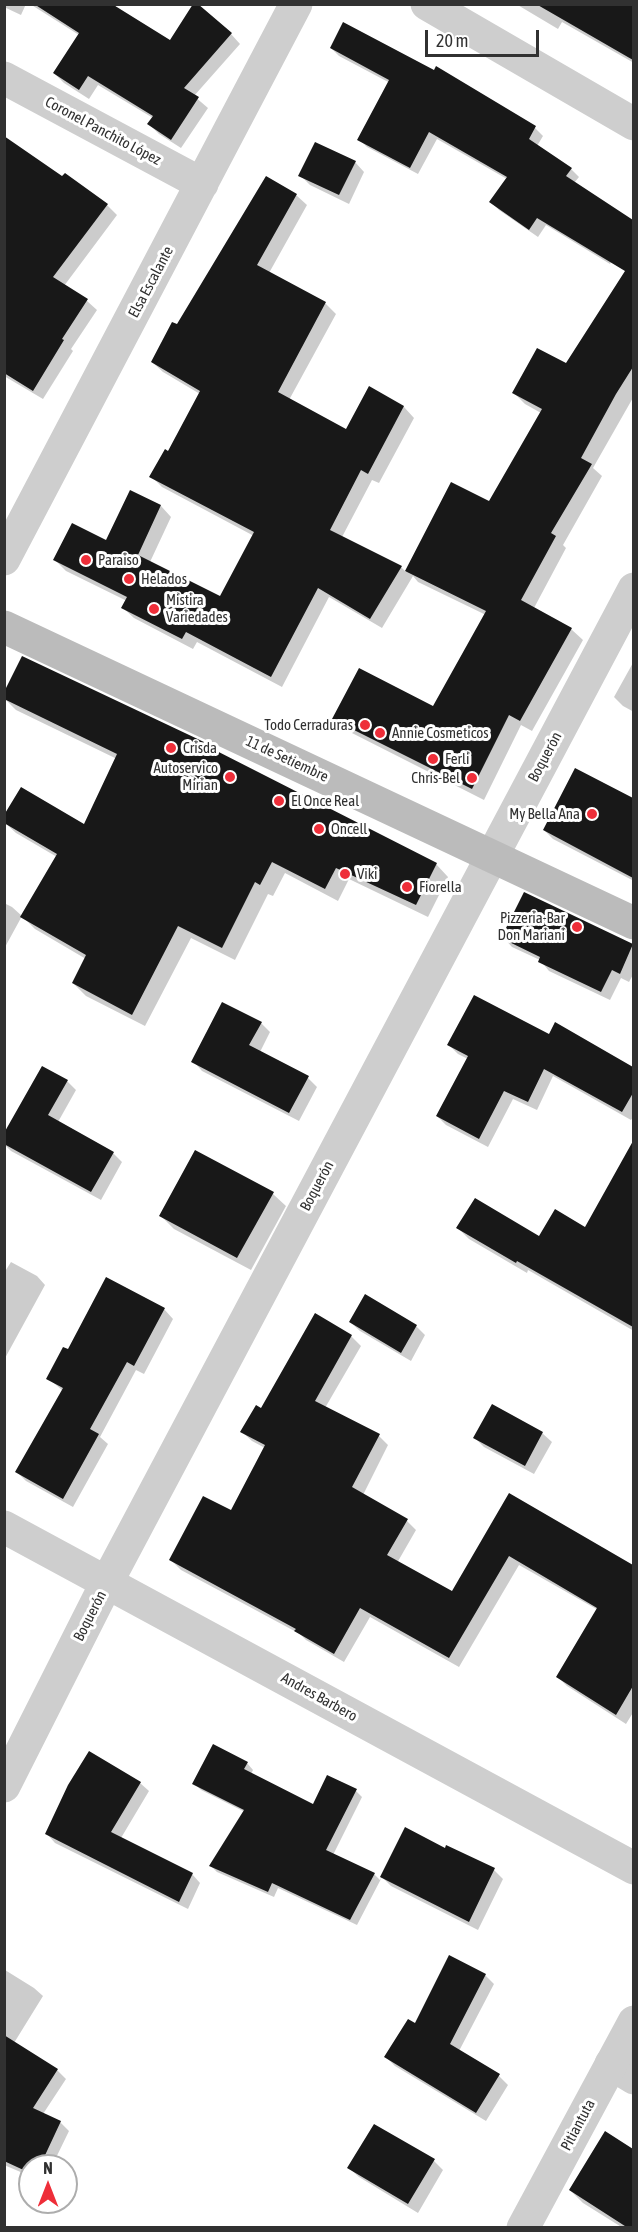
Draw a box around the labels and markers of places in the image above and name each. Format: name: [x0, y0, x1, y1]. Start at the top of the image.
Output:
place label: Paraiso: [98, 551, 139, 569]
marker: Paraiso: [79, 553, 93, 567]
place label: Helados: [141, 570, 187, 588]
marker: Helados: [122, 572, 136, 586]
place label: Mistira Variedades: [166, 591, 228, 626]
marker: Mistira Variedades: [147, 602, 161, 616]
place label: Todo Cerraduras: [264, 716, 353, 734]
marker: Todo Cerraduras: [358, 718, 372, 732]
place label: Annie Cosmeticos: [392, 724, 489, 742]
marker: Annie Cosmeticos: [373, 726, 387, 740]
place label: Crisda: [183, 739, 217, 757]
marker: Crisda: [164, 741, 178, 755]
place label: Ferli: [445, 750, 469, 768]
marker: Ferli: [426, 752, 440, 766]
place label: Autoservico Mirian: [153, 759, 218, 794]
place label: Chris-Bel: [411, 769, 460, 787]
marker: Autoservico Mirian: [223, 770, 237, 784]
marker: Chris-Bel: [465, 771, 479, 785]
place label: El Once Real: [291, 792, 359, 810]
marker: El Once Real: [272, 794, 286, 808]
place label: My Bella Ana: [509, 805, 580, 823]
marker: My Bella Ana: [585, 807, 599, 821]
place label: Oncell: [331, 820, 367, 838]
marker: Oncell: [312, 822, 326, 836]
place label: Viki: [357, 865, 377, 883]
marker: Viki: [338, 867, 352, 881]
place label: Fiorella: [419, 878, 462, 896]
marker: Fiorella: [400, 880, 414, 894]
place label: Pizzeria-Bar Don Mariani: [498, 909, 565, 944]
marker: Pizzeria-Bar Don Mariani: [570, 920, 584, 934]

